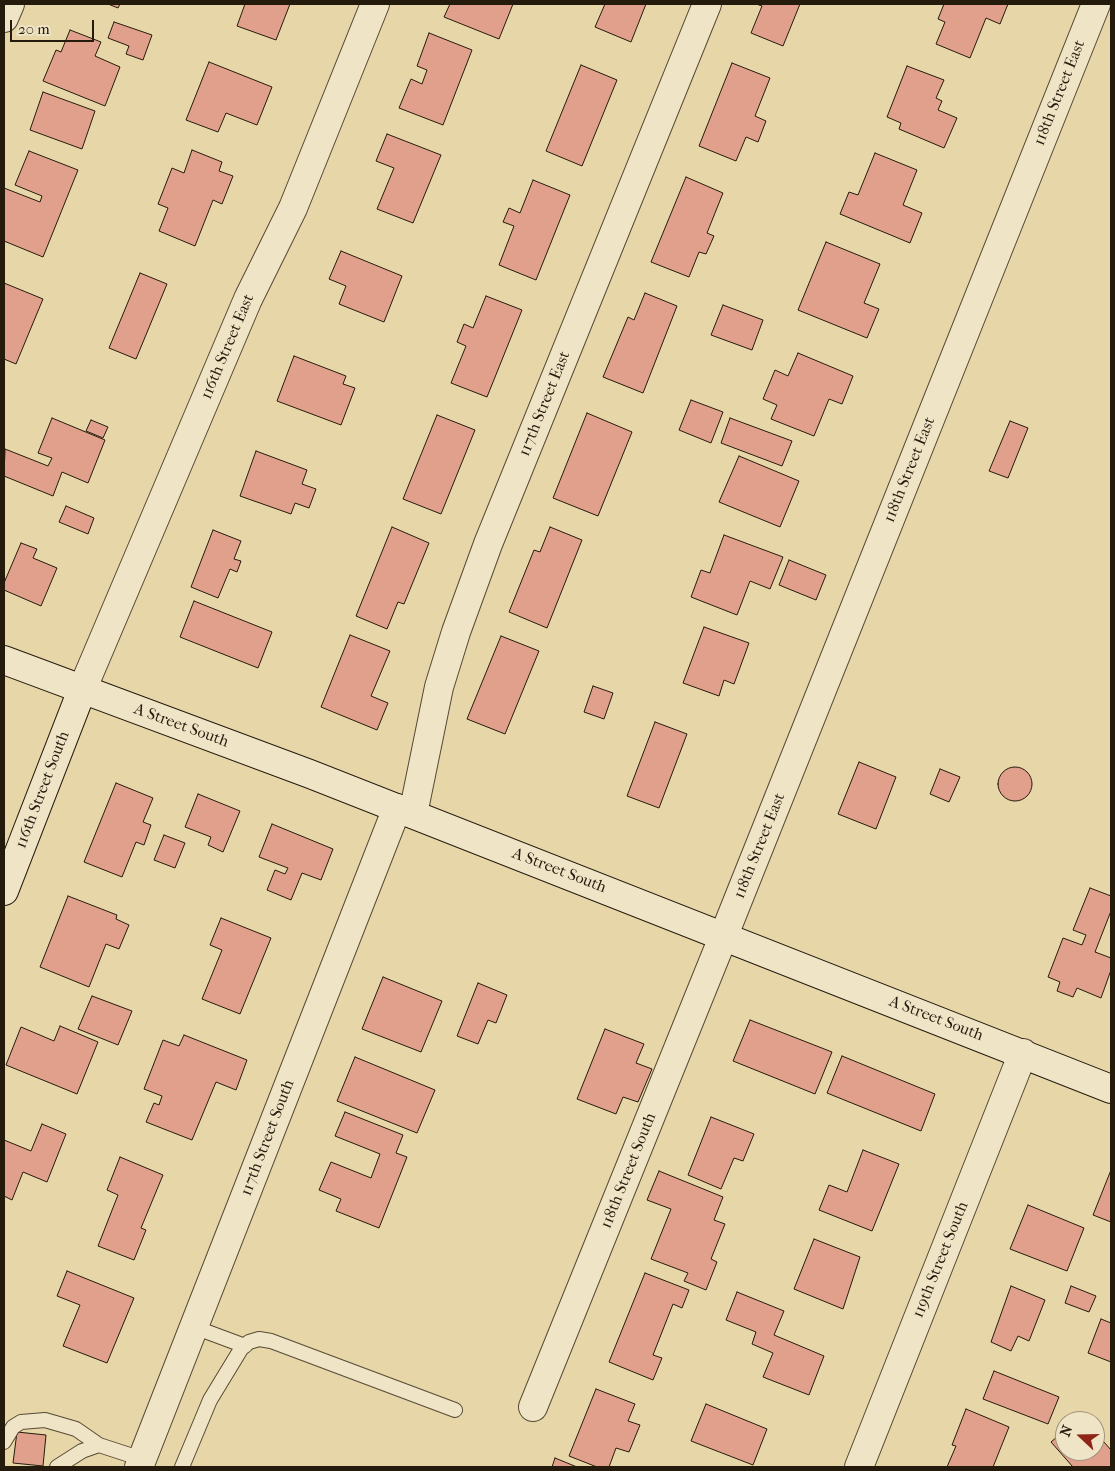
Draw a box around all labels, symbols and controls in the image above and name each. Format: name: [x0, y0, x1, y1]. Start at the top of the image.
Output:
scale bar: [12, 10, 96, 42]
text: 20 m: [18, 20, 50, 38]
street label: 118th Street East: [1030, 37, 1090, 149]
street label: 116th Street East: [197, 291, 259, 403]
street label: 117th Street East: [515, 349, 575, 459]
street label: 118th Street East: [880, 414, 940, 526]
street label: A Street South: [131, 700, 231, 752]
street label: 116th Street South: [12, 729, 74, 851]
street label: 118th Street East: [730, 790, 790, 902]
street label: A Street South: [509, 844, 609, 898]
street label: A Street South: [886, 992, 986, 1046]
street label: 117th Street South: [237, 1077, 299, 1199]
street label: 118th Street South: [597, 1110, 661, 1232]
street label: 119th Street South: [909, 1199, 973, 1321]
north arrow: [1055, 1411, 1105, 1461]
text: N: [1057, 1423, 1076, 1439]

